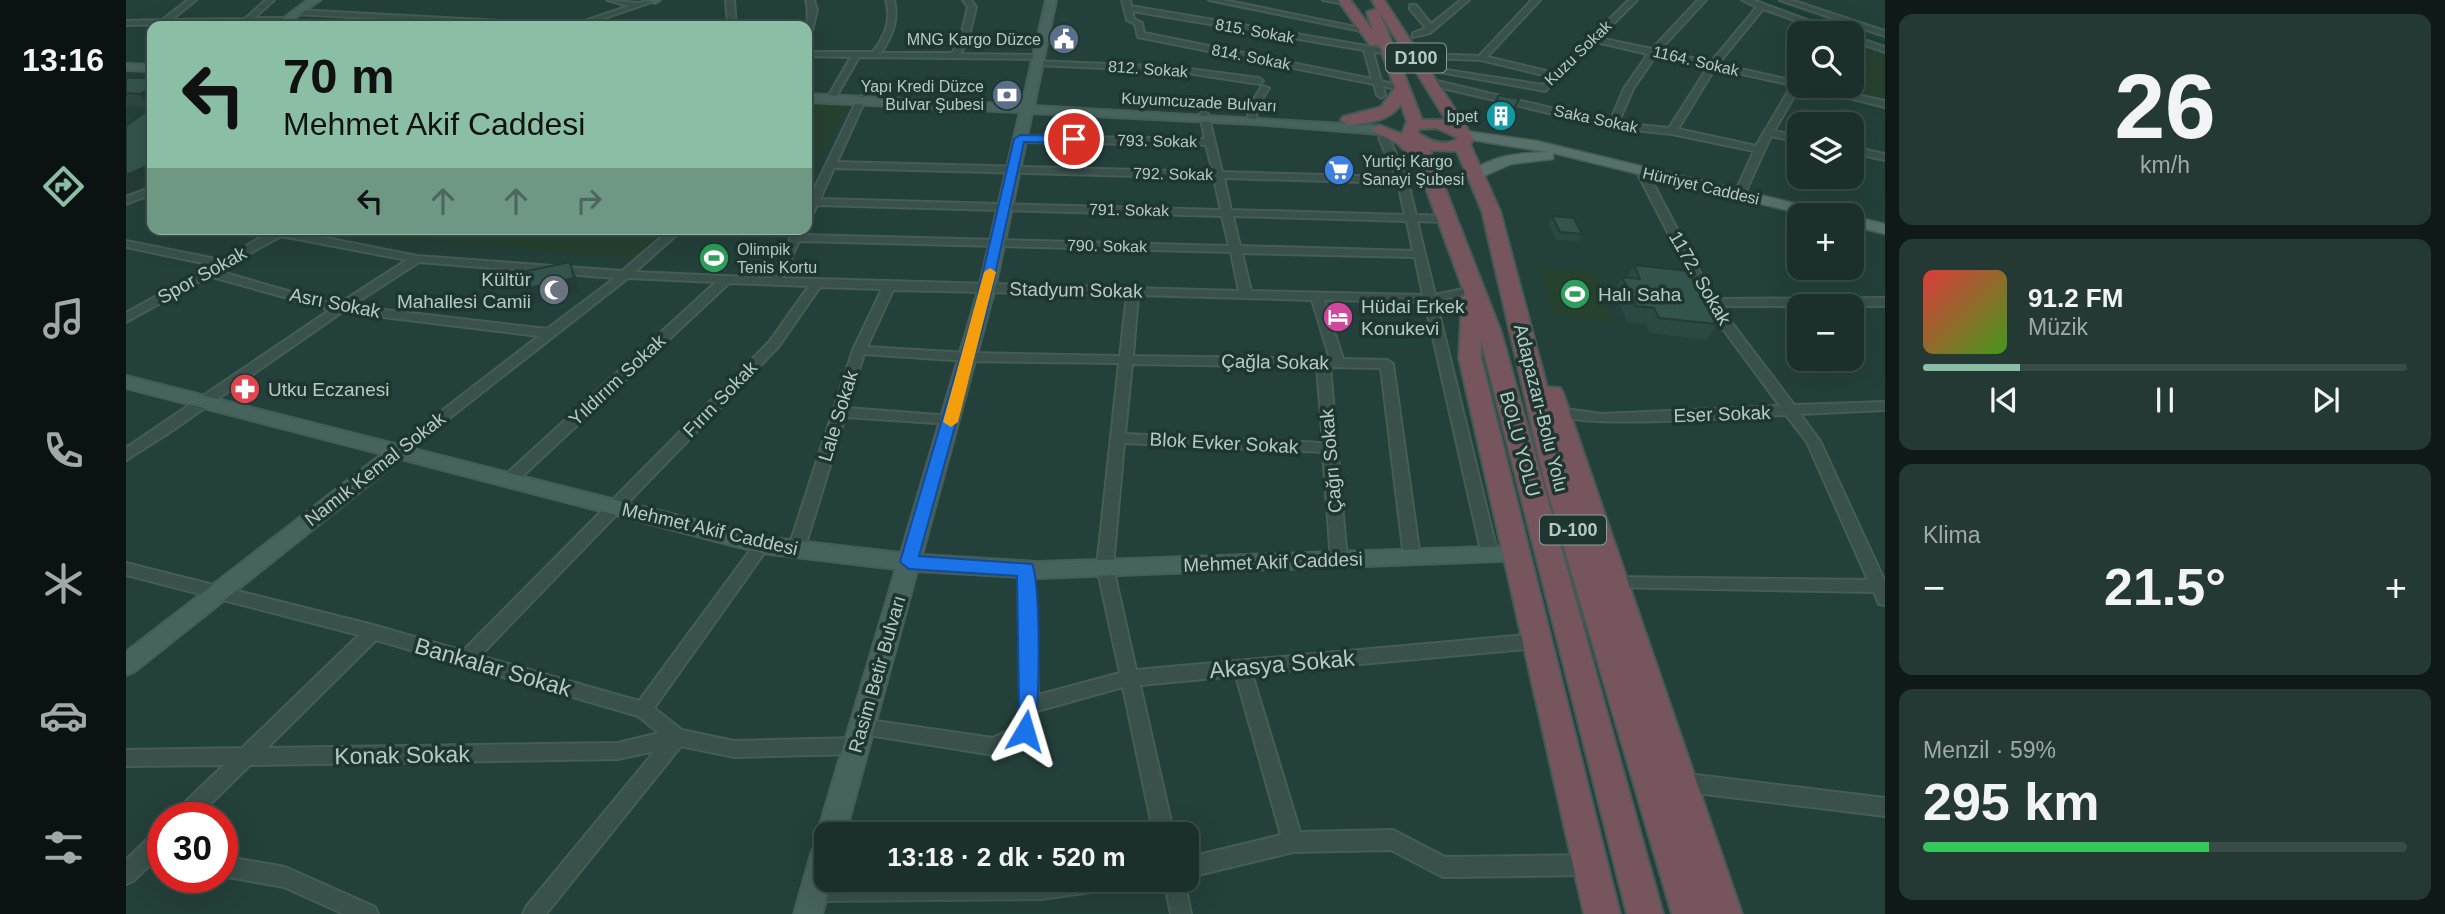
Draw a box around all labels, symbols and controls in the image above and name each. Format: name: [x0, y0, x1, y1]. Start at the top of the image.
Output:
street label: 815. Sokak: [1214, 16, 1297, 46]
street label: Kuzu Sokak: [1541, 17, 1615, 89]
map controls: [1787, 21, 1864, 371]
button: search: [1787, 21, 1864, 98]
public building icon: MNG Kargo Düzce: [1047, 22, 1081, 56]
place label: MNG Kargo Düzce: [907, 31, 1041, 48]
street label: 814. Sokak: [1210, 41, 1293, 73]
text: 13:16: [22, 42, 104, 78]
street label: 1164. Sokak: [1651, 43, 1742, 79]
road number: D100: [1386, 44, 1446, 72]
icon: left: [168, 49, 259, 140]
text: 70 m: [283, 49, 395, 103]
text: 26: [2114, 56, 2216, 157]
street label: 812. Sokak: [1107, 58, 1190, 80]
place label: Yapı Kredi Düzce Bulvar Şubesi: [861, 78, 984, 113]
bank icon: Yapı Kredi Düzce Bulvar Şubesi: [990, 78, 1024, 112]
street label: Kuyumcuzade Bulvarı: [1121, 89, 1277, 115]
building icon: bpet: [1484, 99, 1518, 133]
street label: Saka Sokak: [1552, 102, 1641, 136]
text: Mehmet Akif Caddesi: [283, 106, 585, 142]
place label: bpet: [1447, 108, 1479, 125]
pin: [1044, 109, 1104, 169]
button: layers: [1787, 112, 1864, 189]
icon: arrive: [1055, 120, 1093, 158]
street label: 793. Sokak: [1117, 132, 1198, 150]
text: km/h: [2140, 152, 2190, 178]
supermarket icon: Yurtiçi Kargo Sanayi Şubesi: [1322, 153, 1356, 187]
place label: Yurtiçi Kargo Sanayi Şubesi: [1362, 153, 1464, 188]
icon: directions: [39, 162, 88, 211]
street label: Hürriyet Caddesi: [1641, 164, 1761, 208]
street label: 792. Sokak: [1133, 165, 1214, 183]
icon: left: [351, 182, 389, 220]
icon: ahead: [424, 182, 462, 220]
icon: ahead: [497, 182, 535, 220]
icon: right: [570, 182, 608, 220]
street label: 791. Sokak: [1089, 201, 1170, 219]
button: +: [1787, 203, 1864, 280]
street label: 1172. Sokak: [1665, 228, 1735, 329]
street label: 790. Sokak: [1067, 237, 1148, 255]
sports icon: Olimpik Tenis Kortu: [697, 241, 731, 275]
place label: Olimpik Tenis Kortu: [737, 241, 817, 276]
street label: Spor Sokak: [154, 242, 250, 308]
place label: Kültür Mahallesi Camii: [397, 269, 532, 312]
mosque icon: Kültür Mahallesi Camii: [537, 273, 571, 307]
sports icon: Halı Saha: [1558, 277, 1592, 311]
street label: Stadyum Sokak: [1009, 278, 1143, 302]
text: 91.2 FM: [2028, 283, 2123, 313]
street label: Asrı Sokak: [288, 284, 383, 322]
place label: Halı Saha: [1598, 284, 1682, 305]
icon: music: [39, 294, 88, 343]
button: −: [1787, 294, 1864, 371]
place label: Hüdai Erkek Konukevi: [1361, 296, 1465, 339]
hotel icon: Hüdai Erkek Konukevi: [1321, 300, 1355, 334]
text: Müzik: [2028, 314, 2088, 340]
street label: Adapazarı-Bolu Yolu: [1510, 322, 1572, 494]
street label: Yıldırım Sokak: [565, 330, 670, 430]
street label: Çağla Sokak: [1221, 351, 1330, 373]
street label: Fırın Sokak: [679, 356, 762, 441]
street label: Lale Sokak: [814, 368, 862, 464]
pharmacy icon: Utku Eczanesi: [228, 372, 262, 406]
place label: Utku Eczanesi: [268, 379, 389, 400]
icon: previous: [1985, 381, 2023, 419]
icon: pause: [2146, 381, 2184, 419]
icon: next: [2307, 381, 2345, 419]
street label: BOLU YOLU: [1496, 389, 1544, 499]
street label: Eser Sokak: [1673, 402, 1771, 426]
street label: Namık Kemal Sokak: [301, 407, 450, 530]
street label: Çağrı Sokak: [1316, 408, 1346, 514]
icon: phone: [39, 426, 88, 475]
street label: Blok Evker Sokak: [1149, 429, 1299, 457]
street label: Mehmet Akif Caddesi: [620, 499, 800, 559]
road number: D-100: [1540, 516, 1606, 544]
text: Klima: [1923, 522, 1981, 548]
street label: Mehmet Akif Caddesi: [1183, 548, 1363, 576]
text: 21.5°: [2104, 558, 2226, 616]
icon: climate: [39, 559, 88, 608]
text: −: [1923, 567, 1945, 609]
text: +: [2385, 567, 2407, 609]
street label: Rasim Betir Bulvarı: [844, 593, 910, 755]
street label: Bankalar Sokak: [412, 632, 574, 702]
street label: Akasya Sokak: [1208, 645, 1356, 683]
icon: car: [39, 691, 88, 740]
position arrow: [988, 694, 1062, 768]
text: Menzil · 59%: [1923, 737, 2056, 763]
street label: Konak Sokak: [334, 741, 470, 769]
text: 295 km: [1923, 773, 2099, 831]
speed limit sign: 30: [147, 802, 238, 893]
icon: filters: [39, 823, 88, 872]
text: 13:18 · 2 dk · 520 m: [887, 842, 1126, 872]

